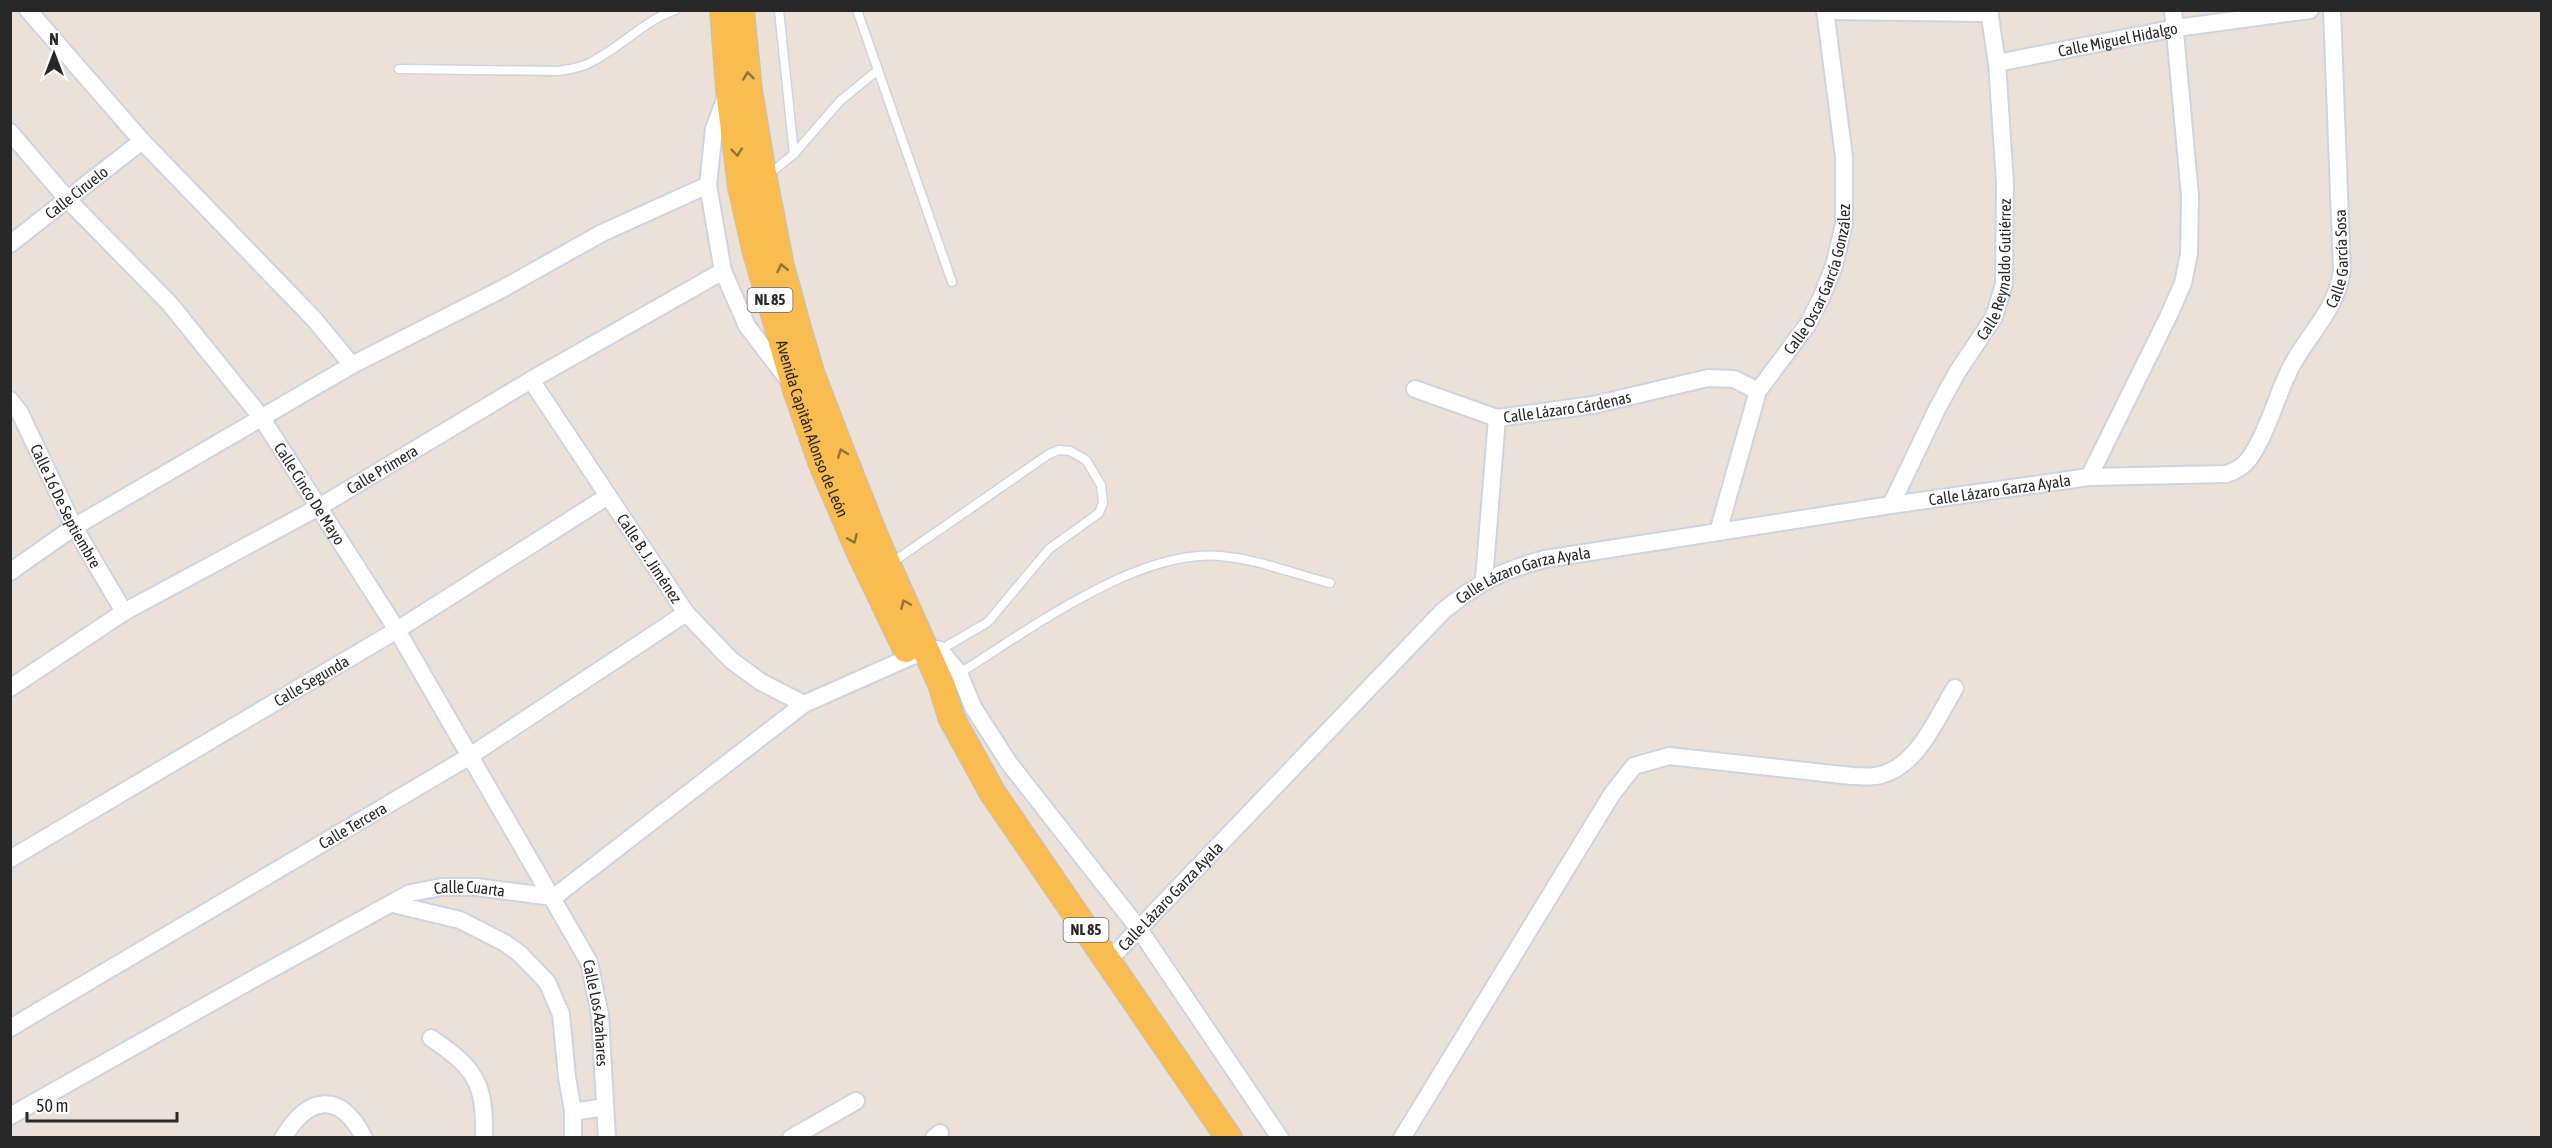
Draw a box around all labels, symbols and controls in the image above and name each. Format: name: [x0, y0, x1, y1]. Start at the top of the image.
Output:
street label: Calle Miguel Hidalgo: [2056, 19, 2179, 60]
north arrow: [24, 24, 84, 84]
text: N: [49, 30, 59, 48]
one-way arrow: [742, 71, 755, 80]
one-way arrow: [730, 148, 743, 157]
street label: Calle Ciruelo: [41, 162, 111, 222]
street label: Calle Reynaldo Gutiérrez: [1972, 198, 2014, 343]
street label: Calle Oscar García González: [1780, 204, 1853, 358]
street label: Calle García Sosa: [2322, 209, 2351, 311]
one-way arrow: [776, 263, 789, 273]
road number: NL 85: [748, 288, 792, 312]
street label: Avenida Capitán Alonso de León: [773, 338, 852, 520]
street label: Calle Lázaro Cárdenas: [1502, 387, 1633, 426]
street label: Calle Cinco De Mayo: [271, 439, 349, 548]
street label: Calle 16 De Septiembre: [27, 441, 105, 571]
street label: Calle Primera: [343, 441, 421, 497]
one-way arrow: [837, 448, 849, 459]
street label: Calle Lázaro Garza Ayala: [1927, 471, 2072, 509]
street label: Calle B. J. Jiménez: [613, 510, 686, 606]
one-way arrow: [846, 532, 858, 543]
street label: Calle Lázaro Garza Ayala: [1452, 543, 1591, 607]
one-way arrow: [900, 600, 912, 611]
street label: Calle Segunda: [271, 652, 352, 710]
street label: Calle Tercera: [315, 798, 390, 852]
street label: Calle Lázaro Garza Ayala: [1114, 838, 1226, 954]
street label: Calle Cuarta: [432, 878, 506, 900]
road number: NL 85: [1064, 918, 1108, 942]
street label: Calle Los Azahares: [580, 958, 612, 1067]
scale bar: [27, 1085, 177, 1123]
text: 50 m: [36, 1095, 68, 1116]

